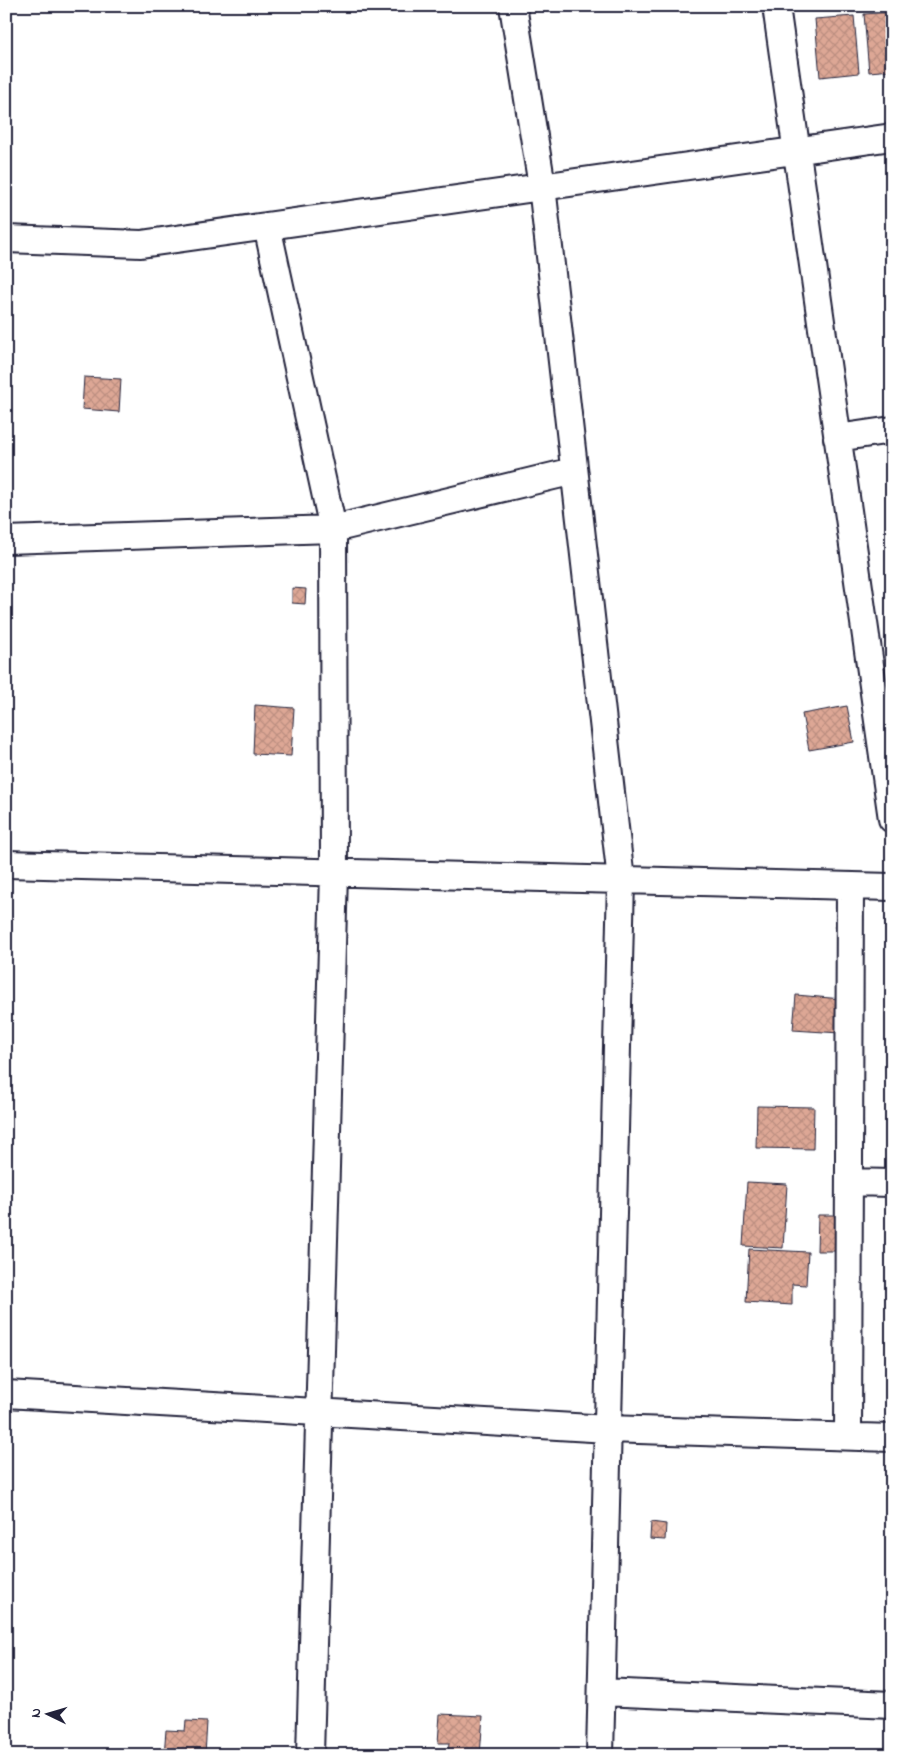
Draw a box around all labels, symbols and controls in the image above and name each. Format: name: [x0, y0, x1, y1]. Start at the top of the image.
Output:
north arrow: [22, 1688, 72, 1738]
text: N: [26, 1707, 47, 1719]

